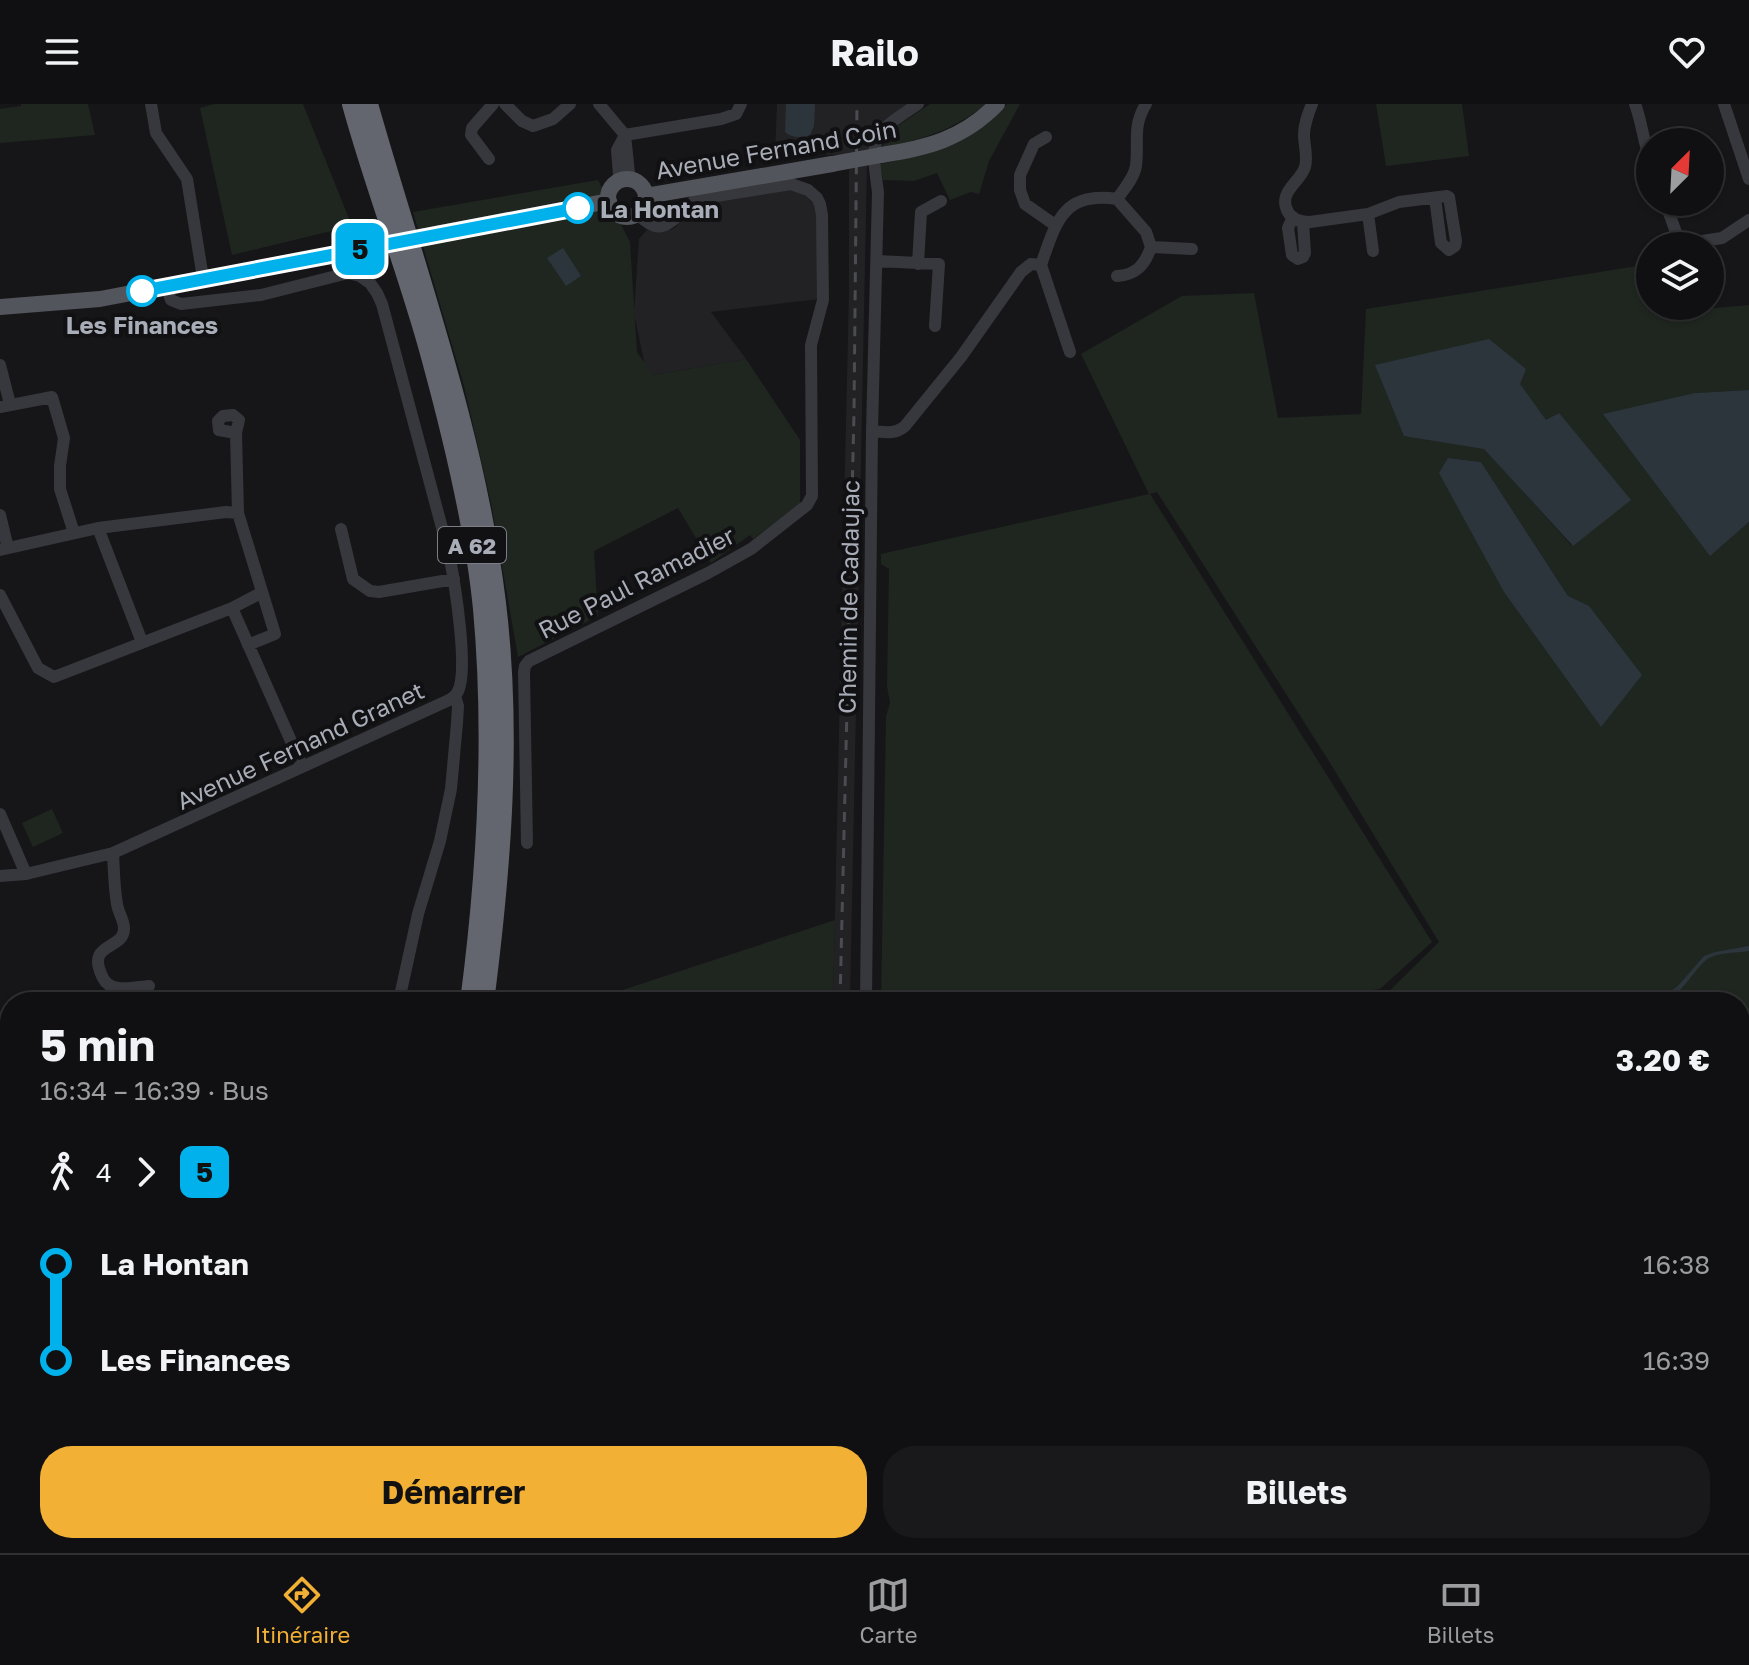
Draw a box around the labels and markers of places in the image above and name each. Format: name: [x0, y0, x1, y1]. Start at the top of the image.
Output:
marker: La Hontan: [563, 193, 593, 223]
place label: La Hontan: [600, 194, 719, 223]
marker: Les Finances: [127, 276, 157, 306]
place label: Les Finances: [66, 310, 218, 339]

